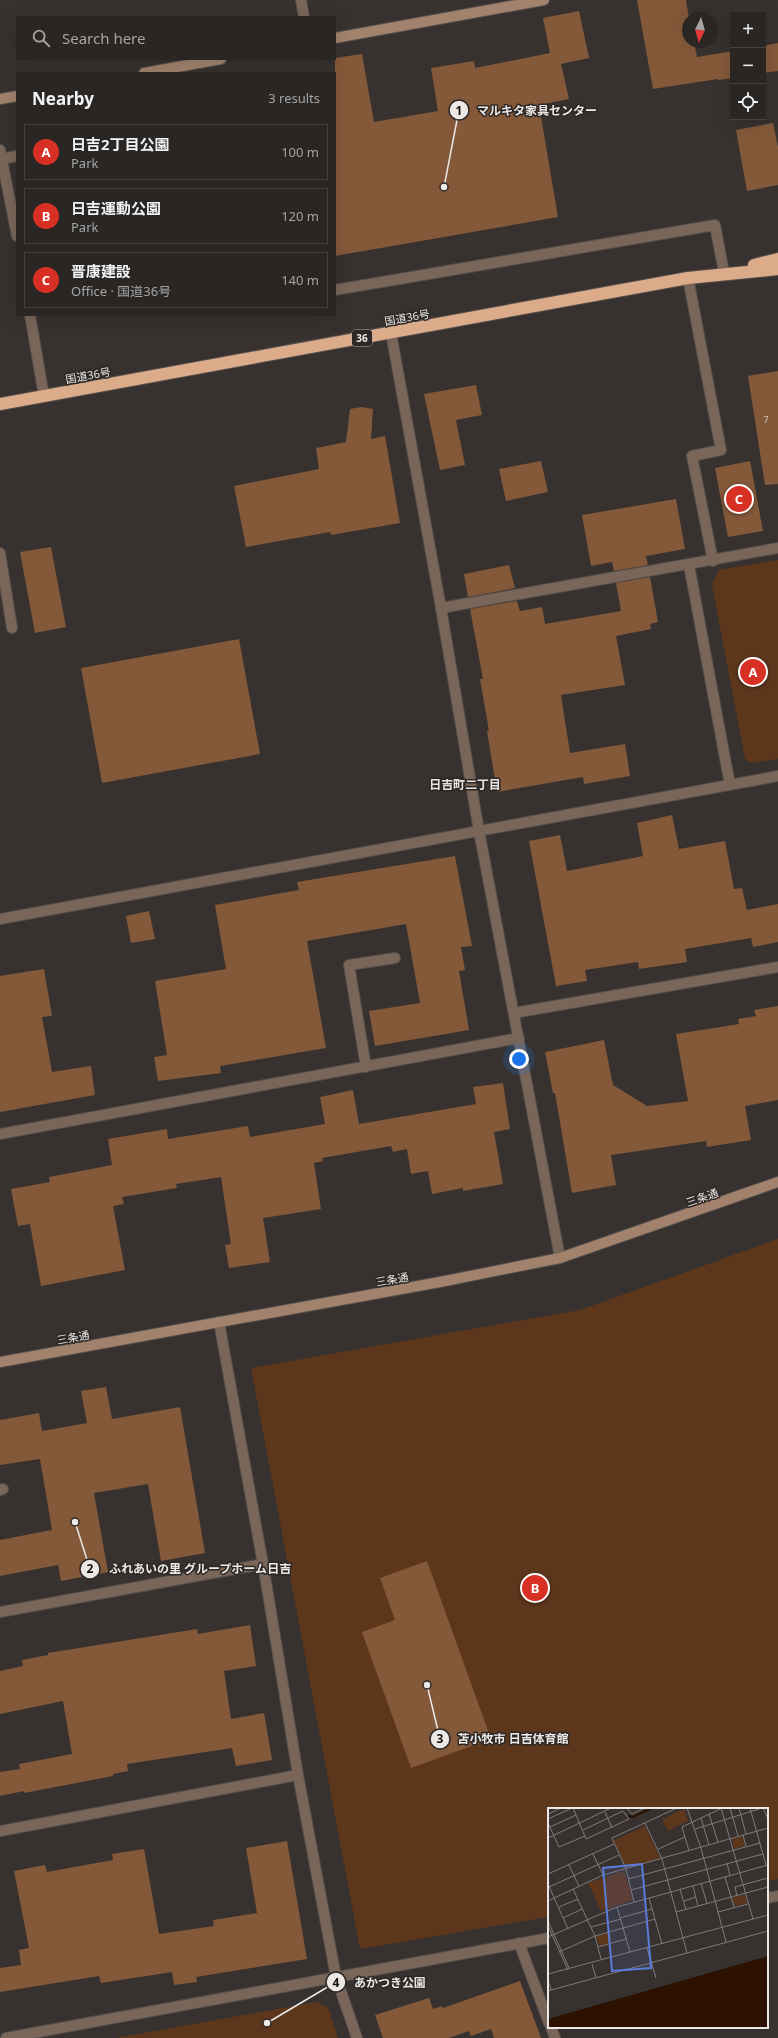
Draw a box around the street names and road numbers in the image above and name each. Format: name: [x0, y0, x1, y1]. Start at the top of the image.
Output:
street label: 国道36号: [383, 306, 431, 328]
road number: 36: [352, 330, 372, 346]
street label: 国道36号: [64, 364, 112, 386]
street label: 三条通: [684, 1185, 720, 1209]
street label: 三条通: [374, 1269, 410, 1289]
street label: 三条通: [55, 1327, 91, 1347]

